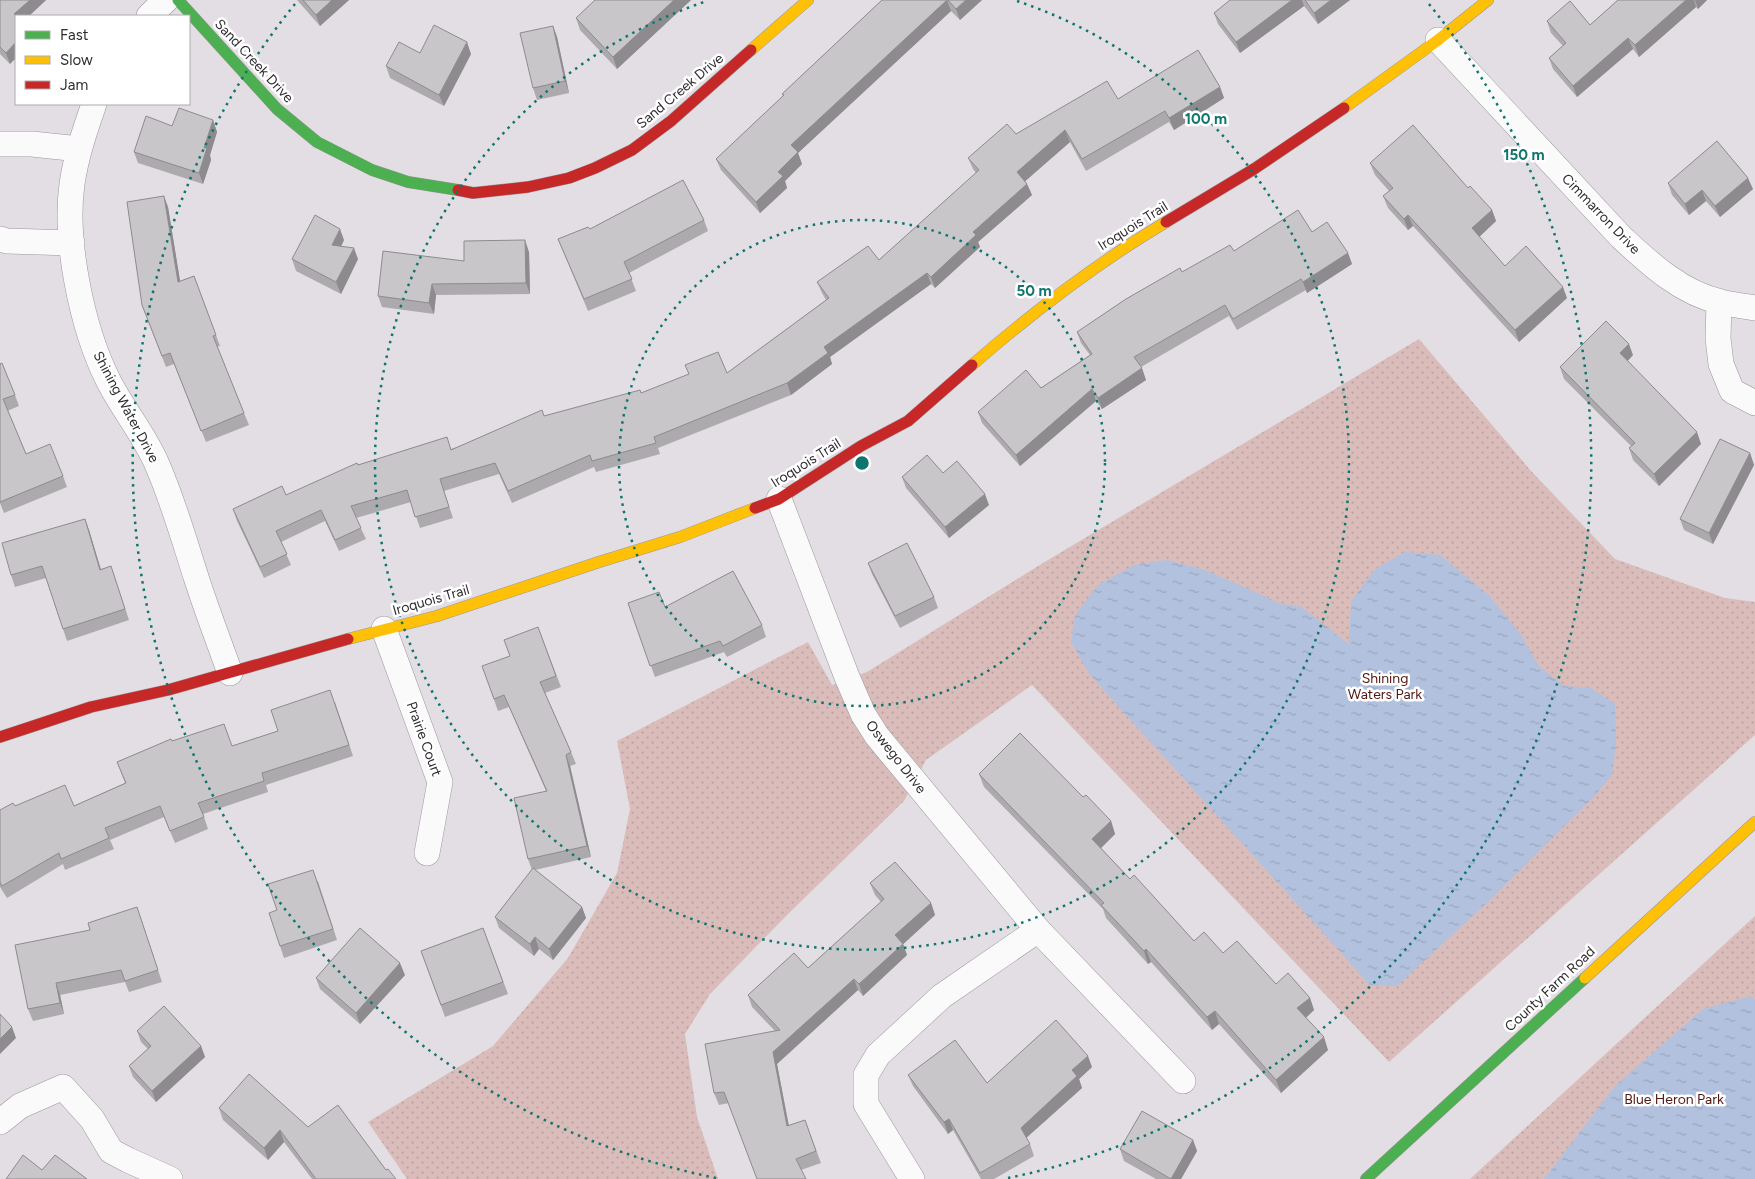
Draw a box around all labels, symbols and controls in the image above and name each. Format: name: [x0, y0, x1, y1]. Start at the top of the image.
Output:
legend: [15, 15, 190, 105]
street label: Sand Creek Drive: [211, 16, 297, 107]
text: Fast: [60, 26, 89, 44]
street label: Sand Creek Drive: [633, 50, 727, 132]
text: Slow: [60, 51, 93, 69]
text: Jam: [60, 76, 88, 94]
text: 100 m: [1185, 110, 1227, 128]
text: 150 m: [1503, 146, 1545, 164]
street label: Cimmarron Drive: [1558, 170, 1644, 258]
street label: Iroquois Trail: [1095, 198, 1171, 254]
text: 50 m: [1016, 282, 1052, 300]
street label: Shining Water Drive: [89, 348, 163, 466]
street label: Iroquois Trail: [768, 435, 844, 491]
centre of rings: [853, 454, 871, 472]
street label: Iroquois Trail: [391, 581, 471, 619]
park label: Shining Waters Park: [1348, 670, 1422, 703]
street label: Prairie Court: [403, 699, 445, 779]
street label: Oswego Drive: [862, 717, 930, 797]
street label: County Farm Road: [1501, 943, 1599, 1035]
park label: Blue Heron Park: [1624, 1091, 1724, 1108]

